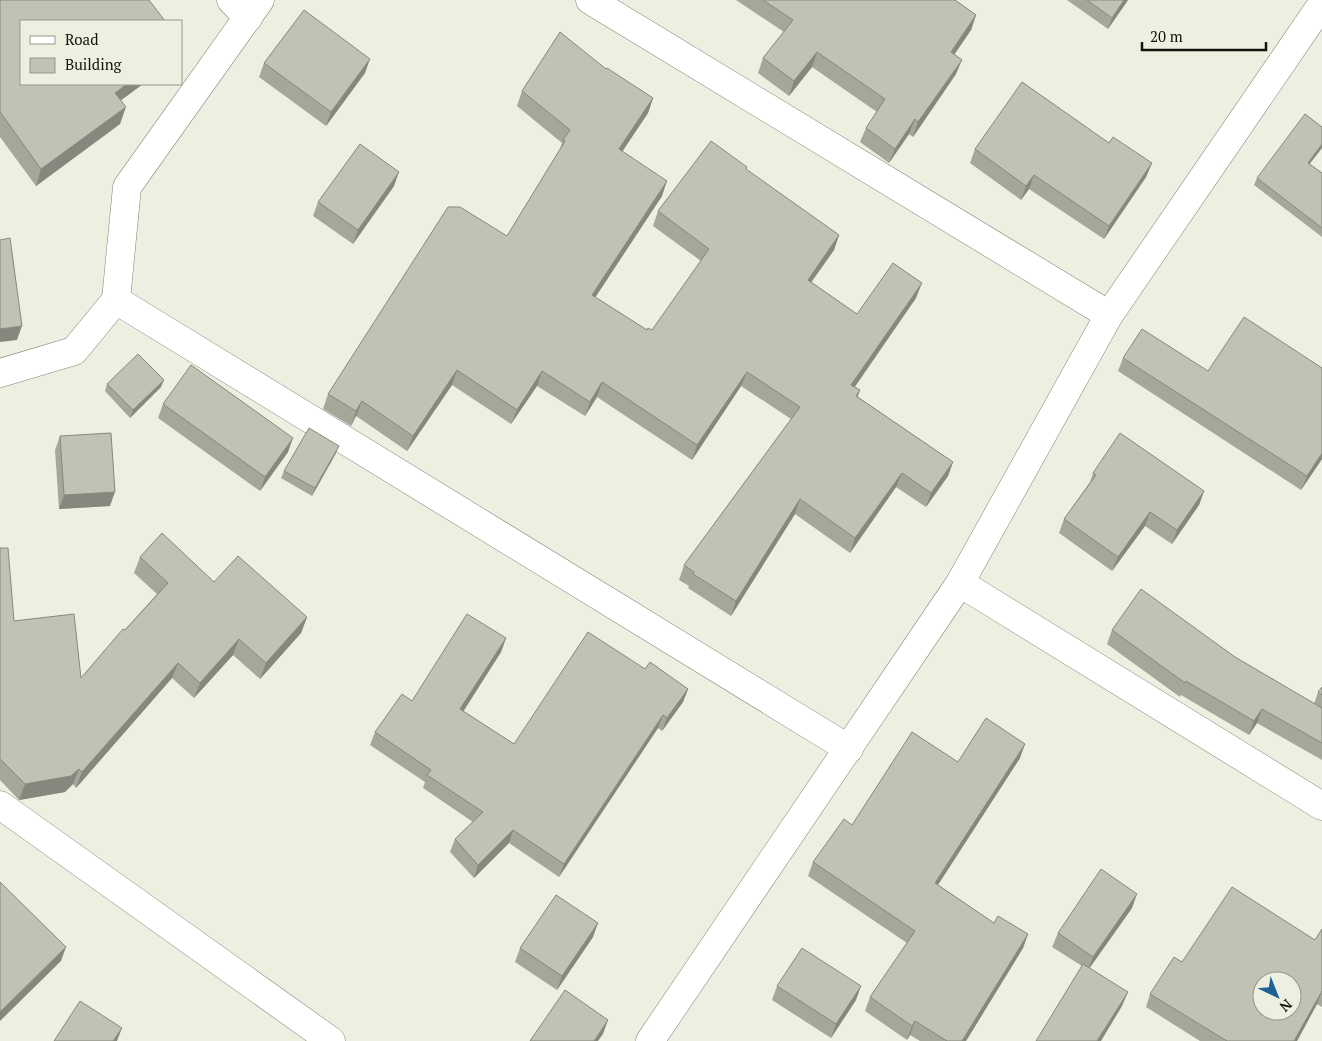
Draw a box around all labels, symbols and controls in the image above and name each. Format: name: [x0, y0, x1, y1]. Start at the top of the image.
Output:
legend: [20, 20, 182, 85]
scale bar: [1142, 20, 1266, 52]
text: 20 m: [1150, 26, 1183, 46]
text: Road: [65, 29, 98, 49]
text: Building: [65, 54, 123, 74]
north arrow: [1252, 971, 1302, 1021]
text: N: [1276, 995, 1297, 1017]

